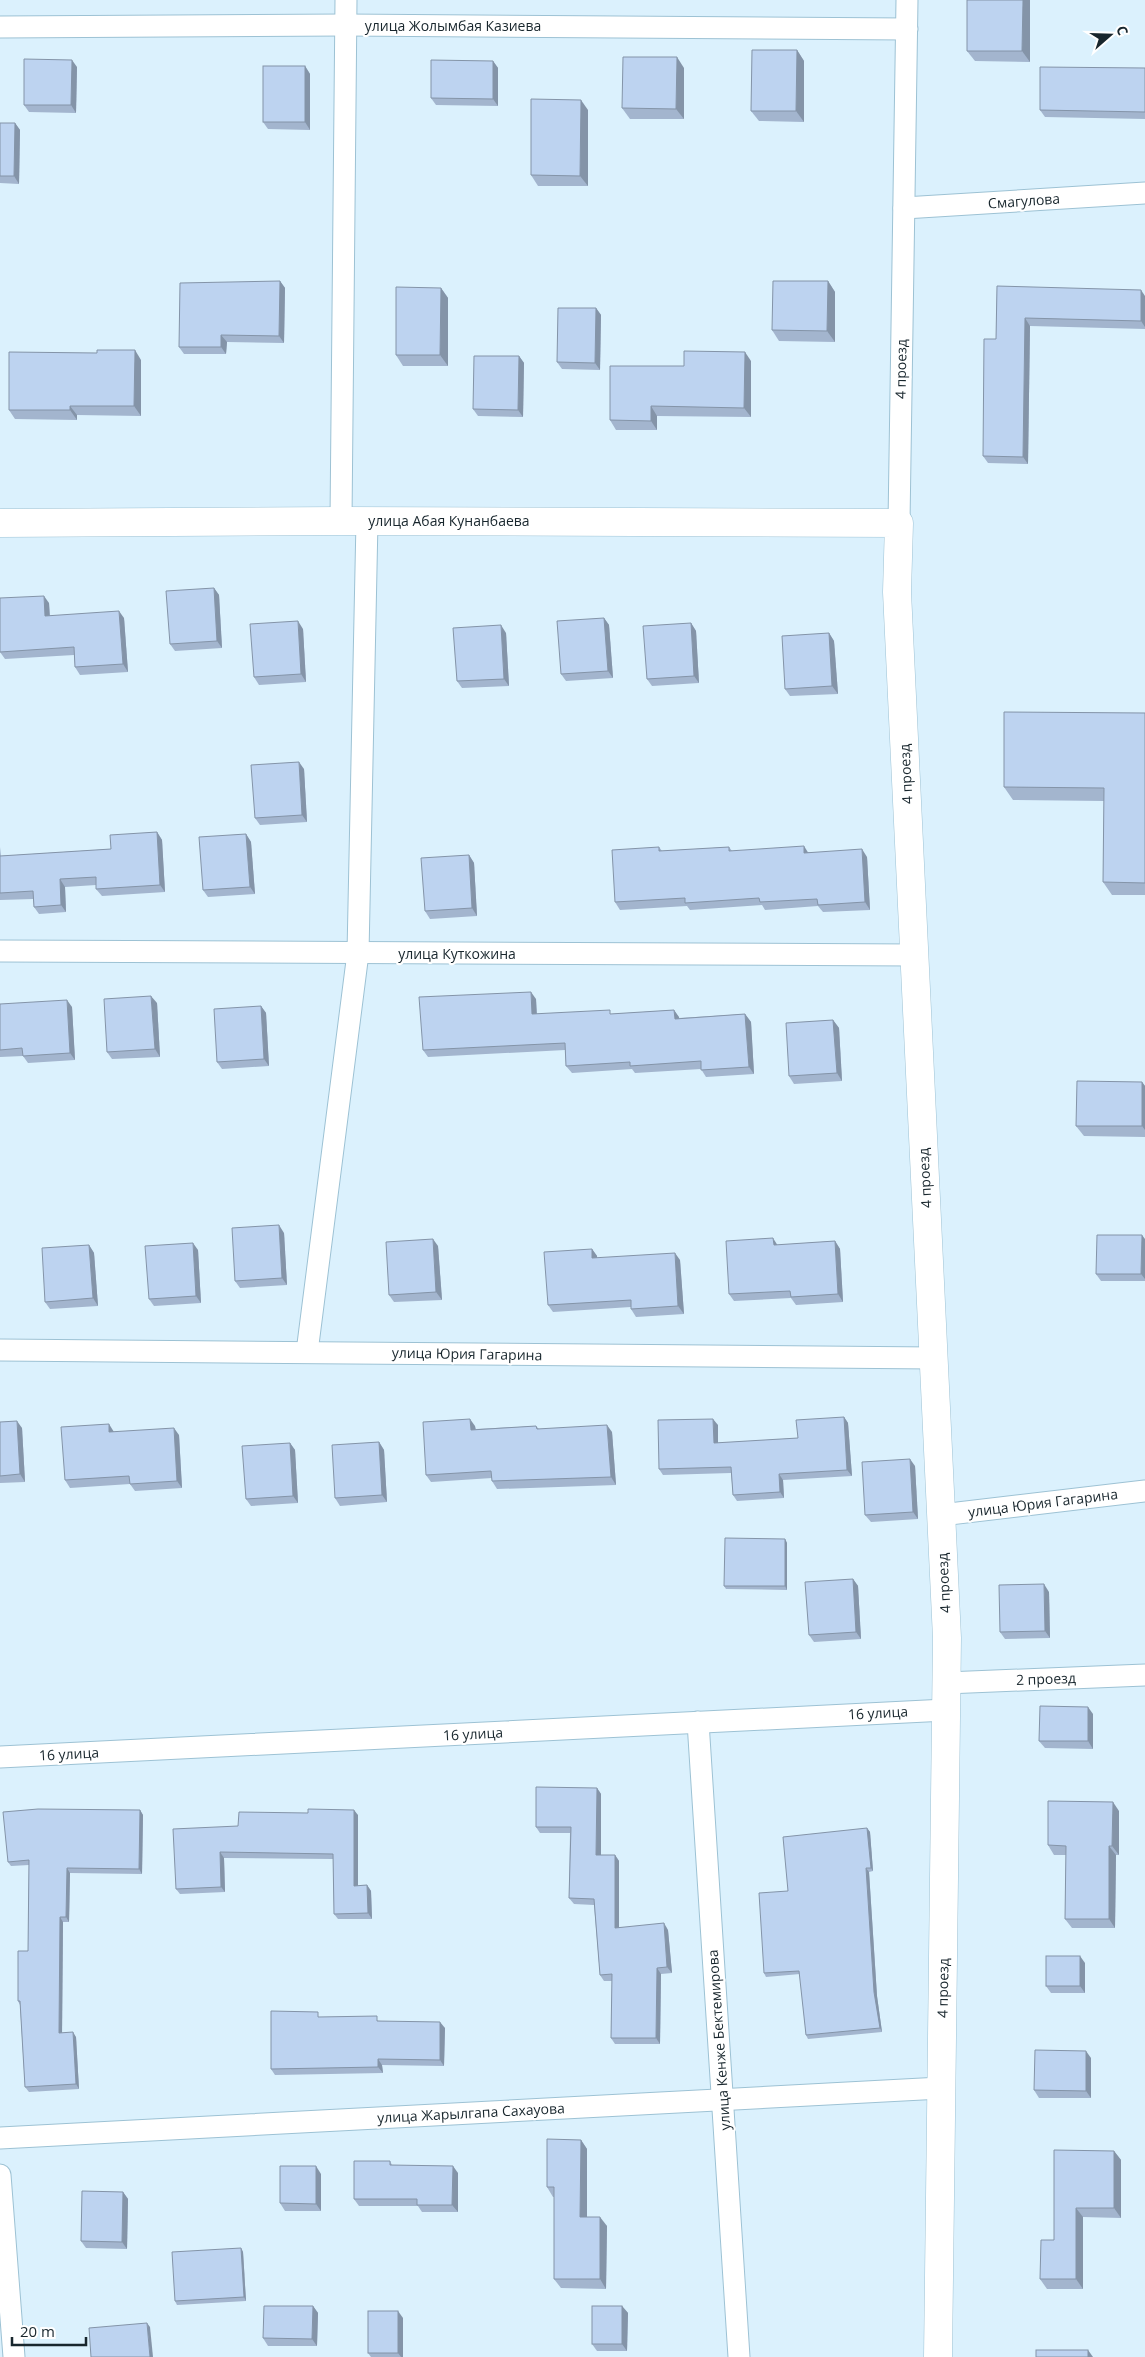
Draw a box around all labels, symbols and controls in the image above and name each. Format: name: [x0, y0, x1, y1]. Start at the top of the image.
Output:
north arrow: [1085, 10, 1135, 60]
street label: улица Жолымбая Казиева: [365, 16, 541, 35]
text: С: [1112, 23, 1133, 38]
street label: Смагулова: [987, 189, 1061, 212]
street label: 4 проезд: [890, 339, 911, 399]
street label: улица Абая Кунанбаева: [368, 511, 530, 530]
street label: 4 проезд: [894, 744, 917, 804]
street label: улица Куткожина: [398, 944, 516, 963]
street label: 4 проезд: [913, 1148, 936, 1208]
street label: улица Юрия Гагарина: [392, 1343, 542, 1364]
street label: улица Юрия Гагарина: [967, 1484, 1119, 1521]
street label: 4 проезд: [932, 1553, 955, 1613]
street label: 2 проезд: [1016, 1668, 1076, 1689]
street label: 16 улица: [847, 1701, 908, 1724]
street label: 16 улица: [442, 1722, 503, 1745]
street label: 16 улица: [38, 1742, 99, 1765]
street label: улица Кенже Бектемирова: [703, 1949, 734, 2131]
street label: 4 проезд: [932, 1958, 953, 2018]
street label: улица Жарылгапа Сахауова: [377, 2098, 565, 2127]
scale bar: [12, 2314, 86, 2346]
text: 20 m: [20, 2321, 55, 2341]

